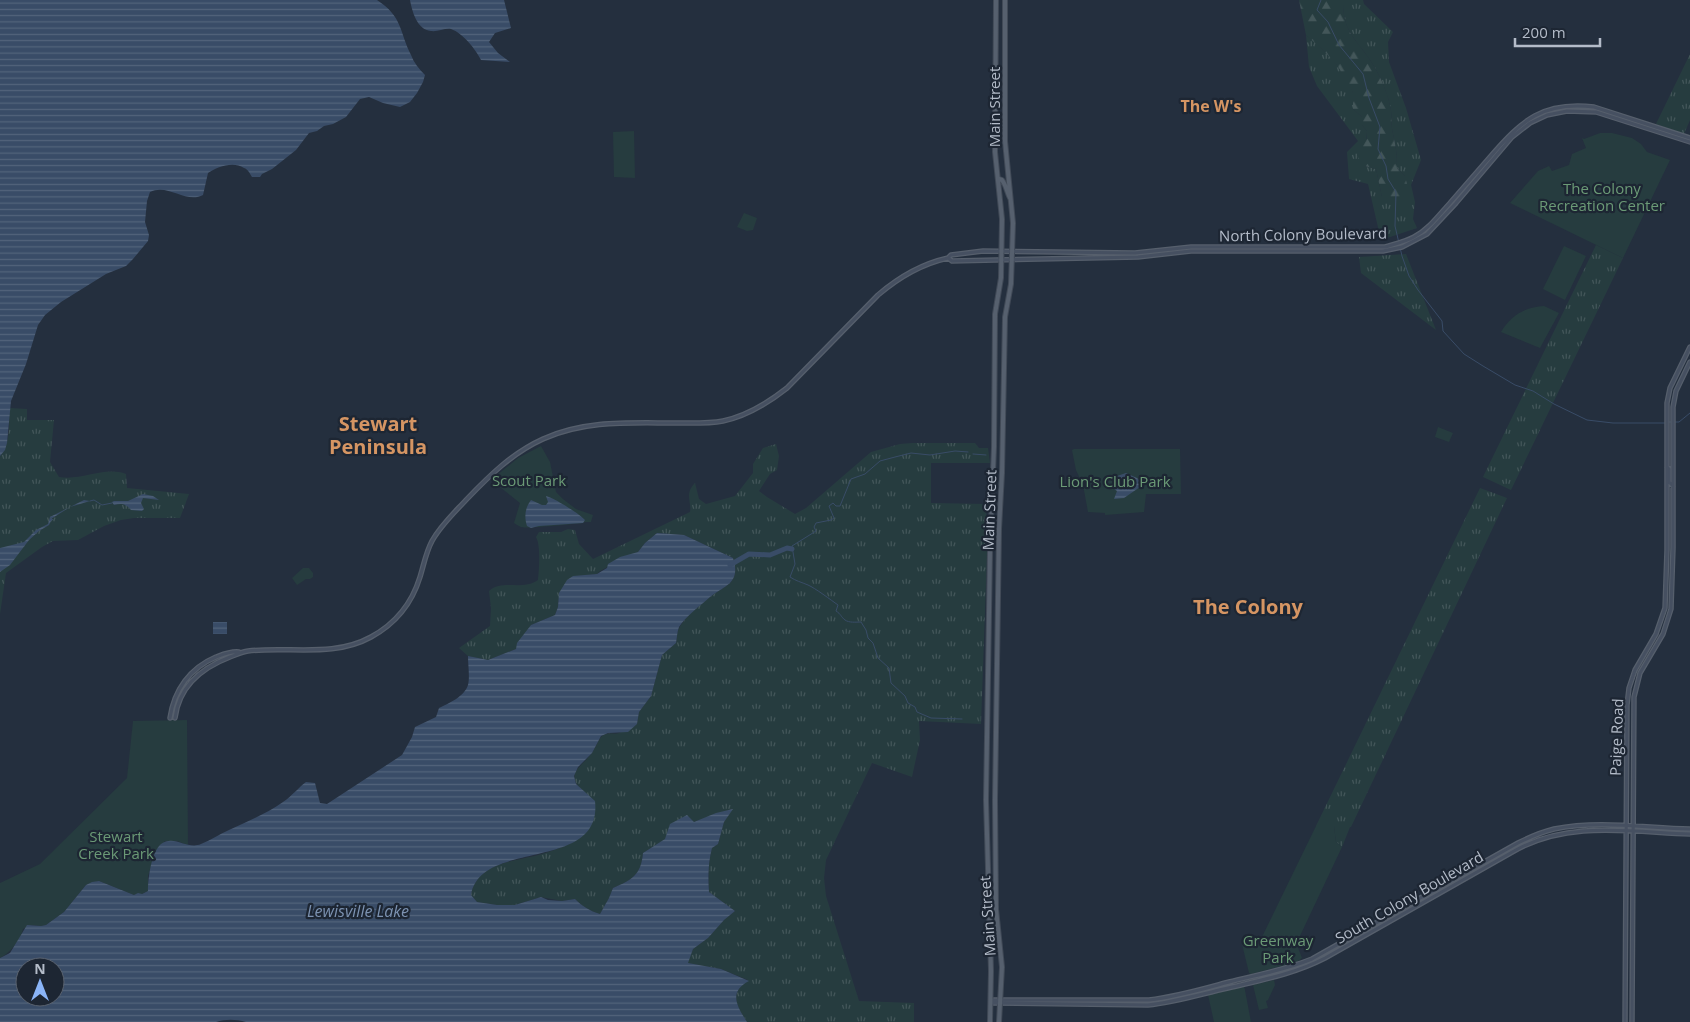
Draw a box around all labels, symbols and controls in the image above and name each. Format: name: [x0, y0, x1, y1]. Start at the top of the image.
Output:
scale bar: [1515, 15, 1600, 47]
text: 200 m: [1522, 22, 1566, 42]
street label: Main Street: [984, 67, 1004, 147]
district label: The W's: [1180, 95, 1242, 117]
park label: The Colony Recreation Center: [1539, 178, 1665, 215]
street label: North Colony Boulevard: [1219, 223, 1387, 245]
district label: Stewart Peninsula: [329, 410, 427, 460]
street label: Main Street: [978, 469, 1000, 551]
park label: Scout Park: [492, 470, 566, 490]
park label: Lion's Club Park: [1059, 471, 1171, 491]
district label: The Colony: [1193, 593, 1304, 620]
street label: Paige Road: [1605, 698, 1627, 776]
park label: Stewart Creek Park: [78, 826, 154, 863]
street label: South Colony Boulevard: [1331, 846, 1487, 948]
street label: Main Street: [974, 875, 1000, 957]
water label: Lewisville Lake: [307, 900, 409, 922]
park label: Greenway Park: [1243, 930, 1314, 967]
north arrow: [15, 957, 65, 1007]
text: N: [34, 959, 46, 978]

